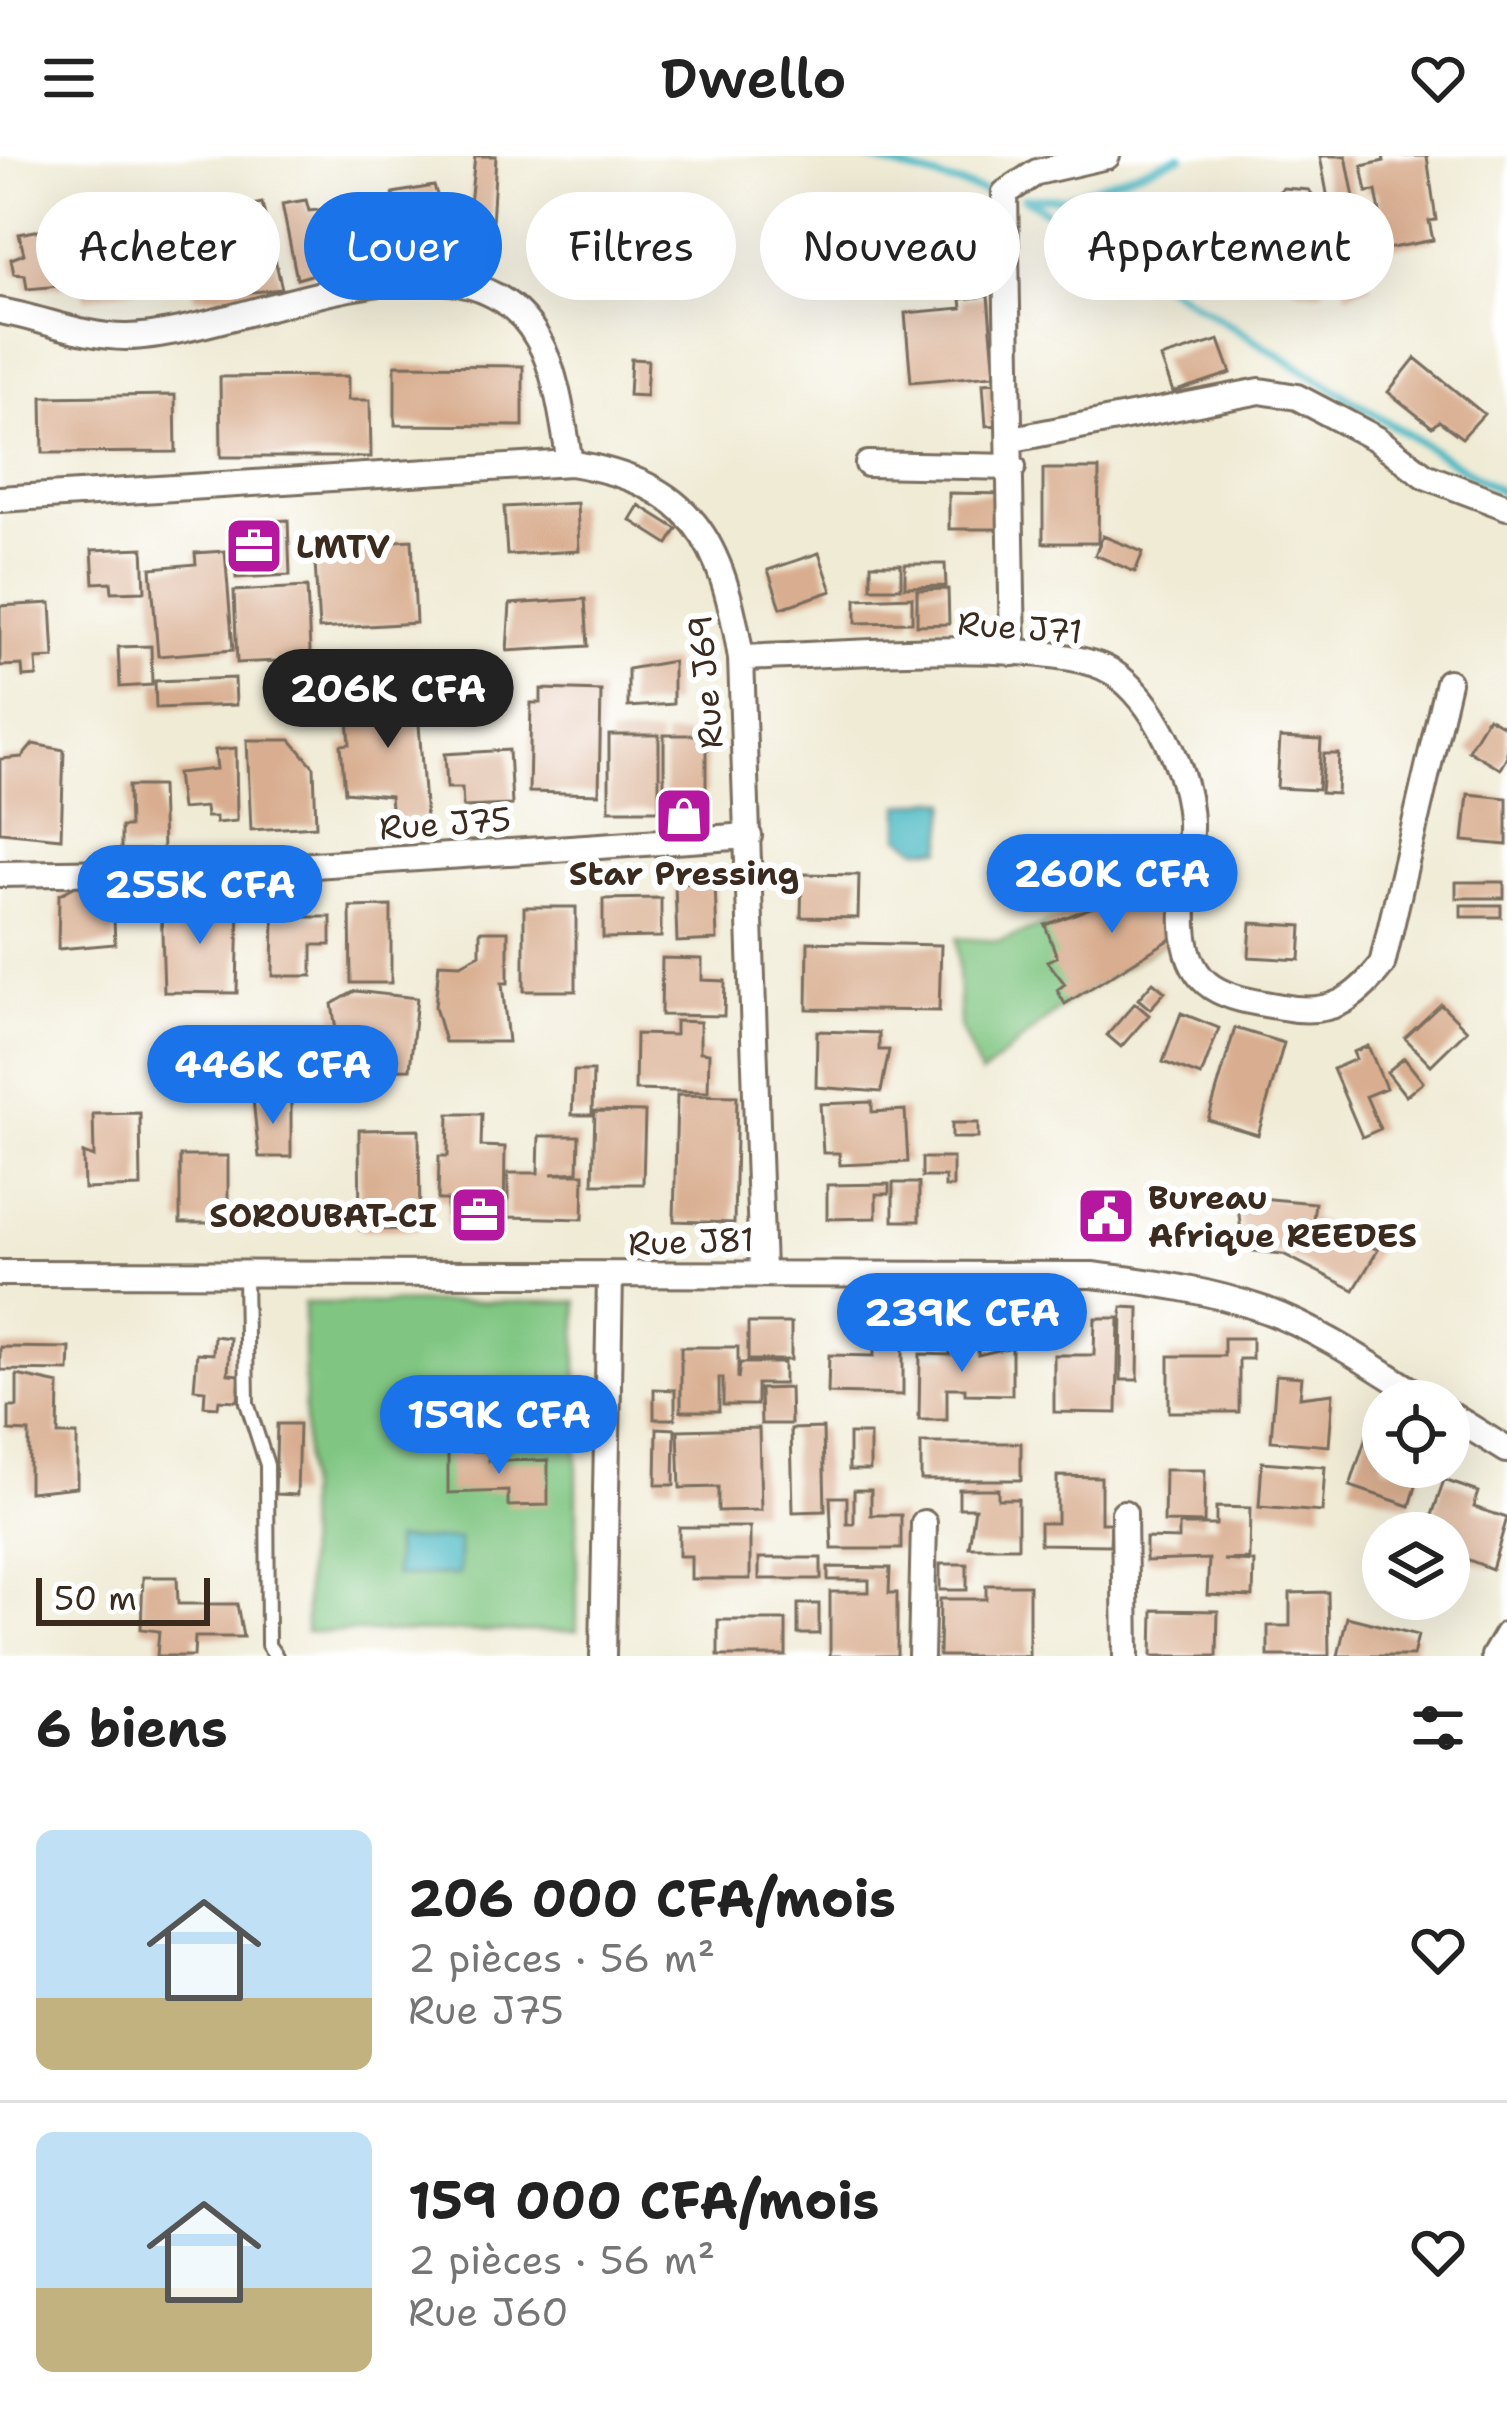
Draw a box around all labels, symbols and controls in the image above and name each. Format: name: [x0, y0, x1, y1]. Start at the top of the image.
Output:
text: Dwello: [661, 42, 846, 114]
icon: menu: [36, 45, 102, 111]
icon: heart: [1405, 45, 1471, 111]
chip: Acheter: [36, 192, 280, 300]
chip: Louer: [304, 192, 502, 300]
chip: Filtres: [526, 192, 736, 300]
chip: Nouveau: [760, 192, 1020, 300]
chip: Appartement: [1044, 192, 1394, 300]
office icon: LMTV: [223, 515, 285, 577]
place label: LMTV: [296, 524, 390, 569]
street label: Rue J71: [956, 601, 1084, 654]
street label: Rue J69: [677, 613, 734, 751]
pin: 206K CFA: [264, 649, 512, 751]
text: 206K CFA: [290, 662, 486, 714]
shop icon: Star Pressing: [653, 785, 715, 847]
street label: Rue J75: [378, 796, 512, 851]
pin: 260K CFA: [988, 834, 1236, 936]
pin: 255K CFA: [76, 845, 324, 947]
text: 260K CFA: [1014, 847, 1210, 899]
place label: Star Pressing: [569, 851, 799, 896]
text: 255K CFA: [104, 858, 296, 910]
pin: 446K CFA: [149, 1025, 397, 1127]
text: 446K CFA: [174, 1038, 372, 1090]
place label: Bureau Afrique REEDES: [1148, 1175, 1417, 1258]
office icon: SOROUBAT-CI: [448, 1184, 510, 1246]
public building icon: Bureau Afrique REEDES: [1075, 1185, 1137, 1247]
place label: SOROUBAT-CI: [209, 1193, 437, 1238]
street label: Rue J81: [627, 1217, 755, 1266]
pin: 239K CFA: [838, 1273, 1086, 1375]
text: 239K CFA: [864, 1286, 1060, 1338]
pin: 159K CFA: [375, 1375, 623, 1477]
map controls: [1362, 1380, 1470, 1620]
button: locate: [1362, 1380, 1470, 1488]
text: 159K CFA: [407, 1388, 591, 1440]
button: layers: [1362, 1512, 1470, 1620]
scale bar: [36, 1572, 210, 1625]
text: 50 m: [54, 1576, 137, 1621]
text: 6 biens: [36, 1694, 228, 1762]
icon: filters: [1405, 1695, 1471, 1761]
text: 206 000 CFA/mois: [408, 1864, 896, 1932]
icon: home: [132, 1878, 276, 2022]
icon: heart: [1405, 1917, 1471, 1983]
text: 2 pièces · 56 m²: [408, 1932, 715, 1984]
text: Rue J75: [408, 1984, 564, 2036]
text: 159 000 CFA/mois: [408, 2166, 879, 2234]
icon: home: [132, 2180, 276, 2324]
icon: heart: [1405, 2219, 1471, 2285]
text: 2 pièces · 56 m²: [408, 2234, 715, 2286]
text: Rue J60: [408, 2286, 568, 2338]

